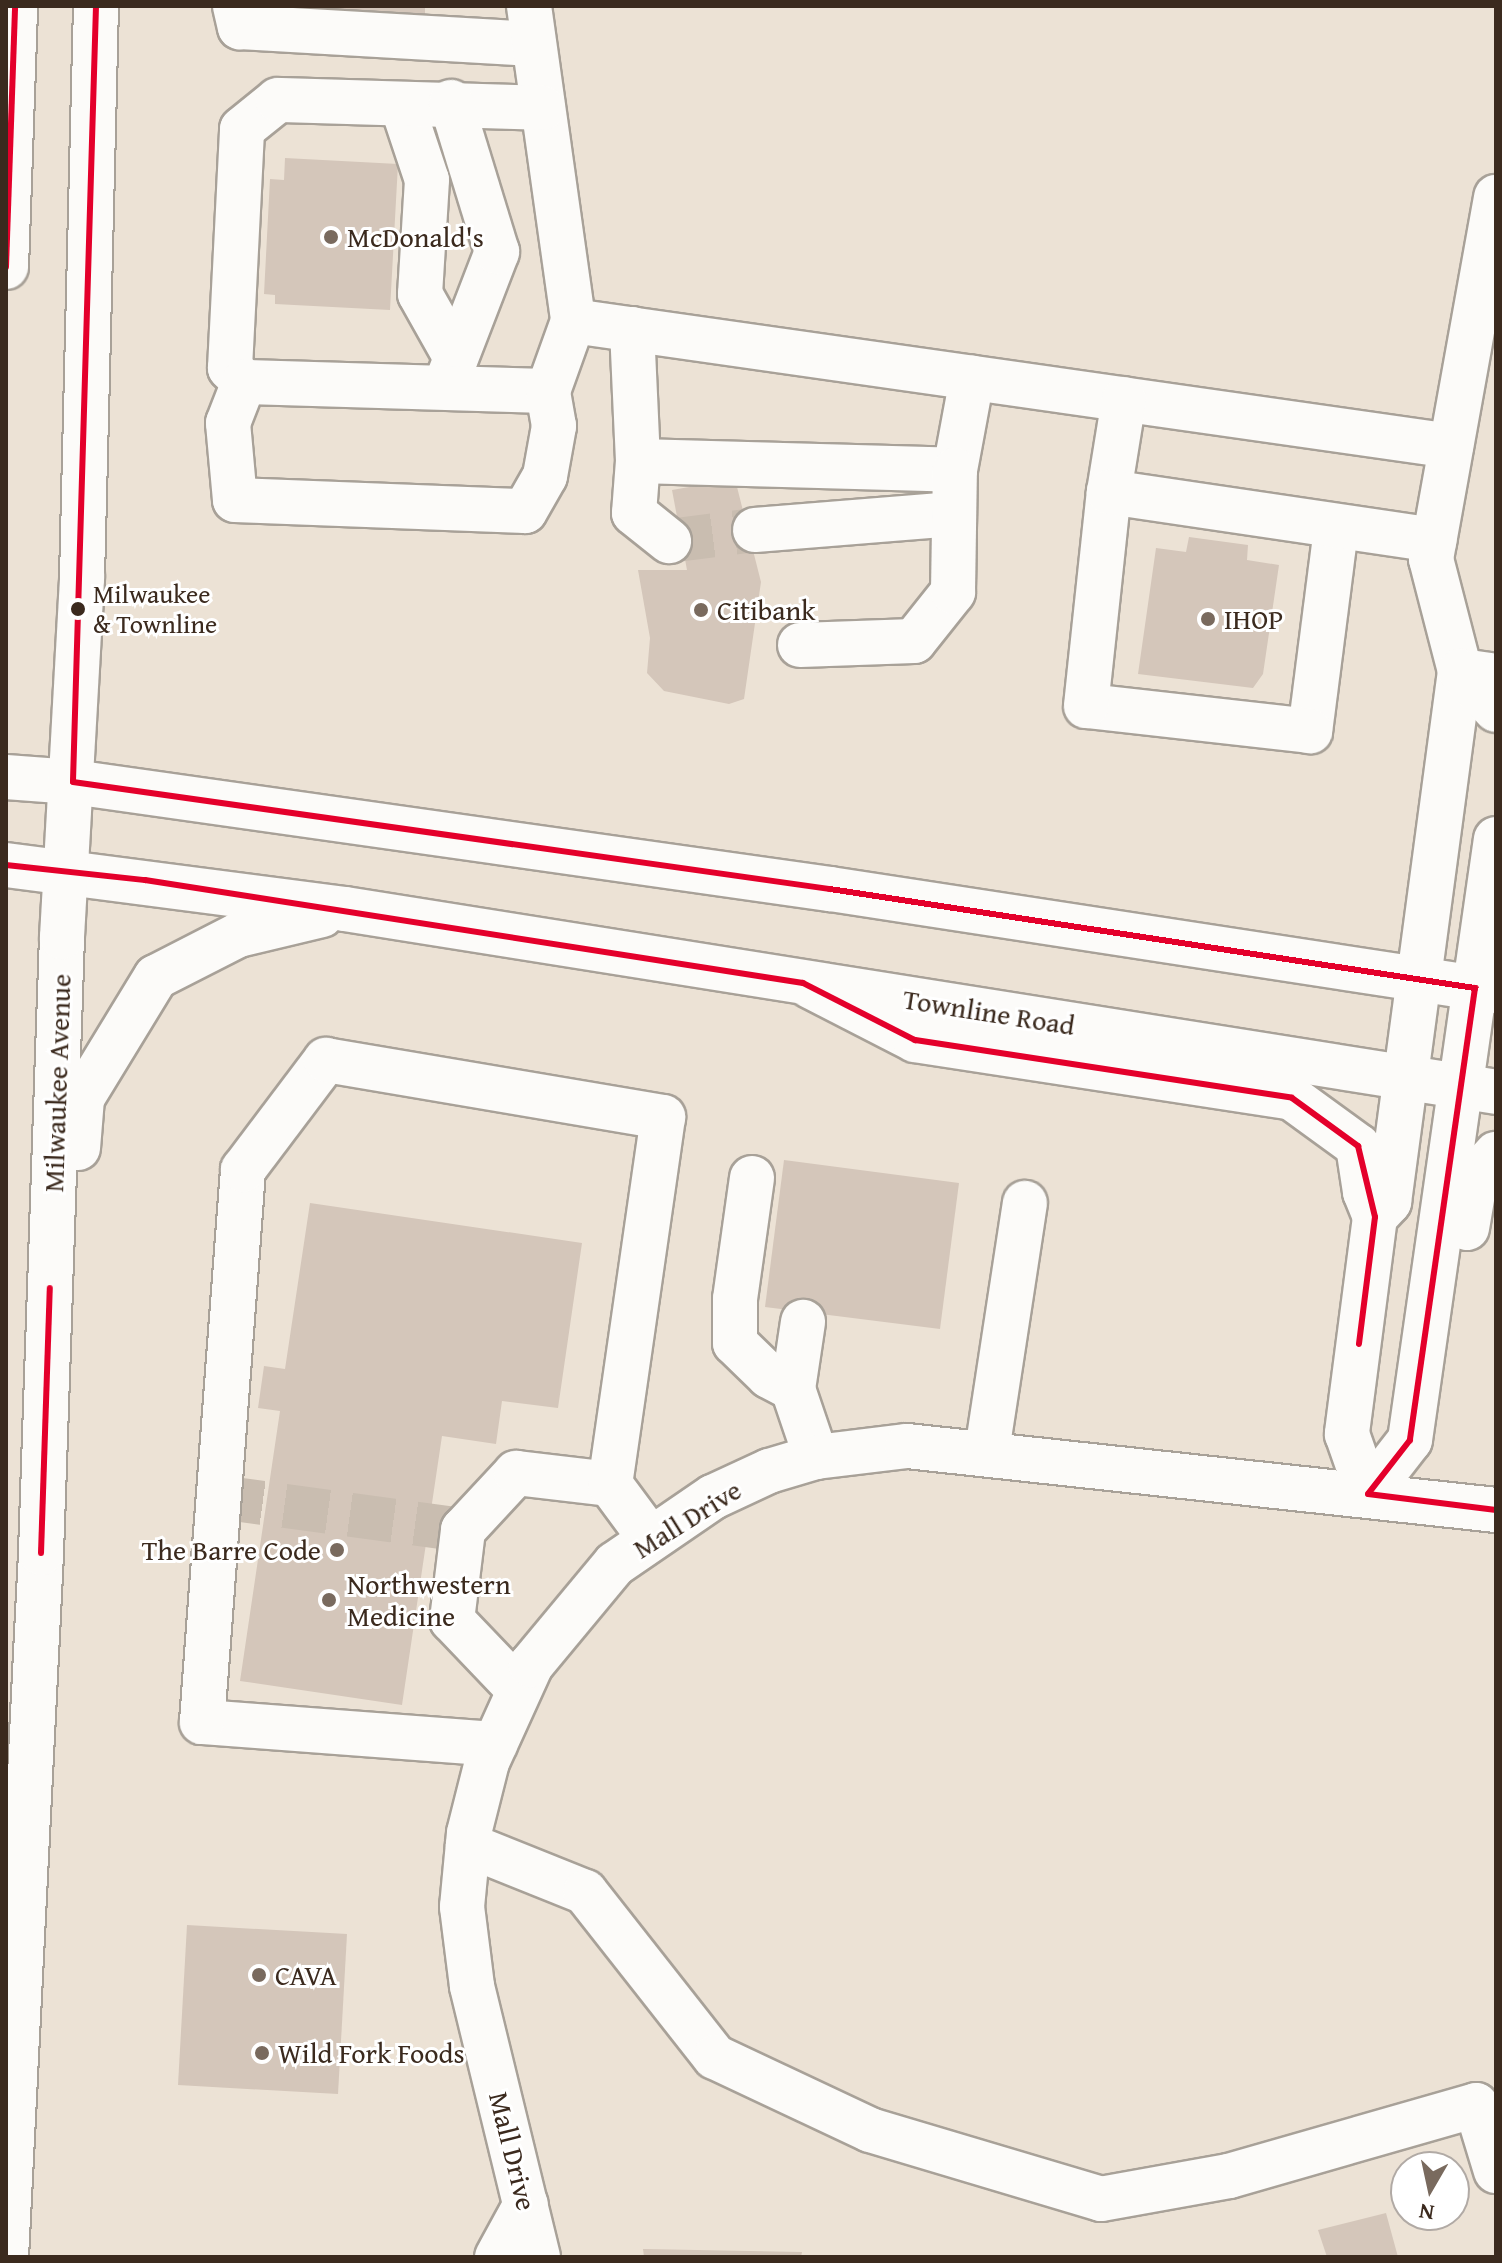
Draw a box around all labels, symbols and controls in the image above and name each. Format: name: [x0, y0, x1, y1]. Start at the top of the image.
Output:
place label: McDonald's: [347, 220, 484, 254]
marker: McDonald's: [322, 228, 340, 246]
place label: Milwaukee & Townline: [93, 578, 217, 640]
place label: Citibank: [717, 593, 815, 627]
marker: Milwaukee & Townline: [70, 601, 86, 617]
marker: Citibank: [692, 601, 710, 619]
place label: IHOP: [1224, 602, 1283, 636]
marker: IHOP: [1199, 610, 1217, 628]
street label: Milwaukee Avenue: [36, 973, 78, 1193]
street label: Townline Road: [901, 982, 1077, 1042]
street label: Mall Drive: [627, 1473, 747, 1565]
place label: The Barre Code: [142, 1533, 321, 1567]
marker: The Barre Code: [328, 1541, 346, 1559]
place label: Northwestern Medicine: [347, 1567, 511, 1633]
marker: Northwestern Medicine: [318, 1589, 340, 1611]
place label: CAVA: [275, 1958, 337, 1992]
marker: CAVA: [250, 1966, 268, 1984]
place label: Wild Fork Foods: [278, 2036, 465, 2070]
marker: Wild Fork Foods: [253, 2044, 271, 2062]
street label: Mall Drive: [482, 2088, 544, 2214]
north arrow: [1390, 2151, 1470, 2231]
text: N: [1417, 2196, 1436, 2230]

